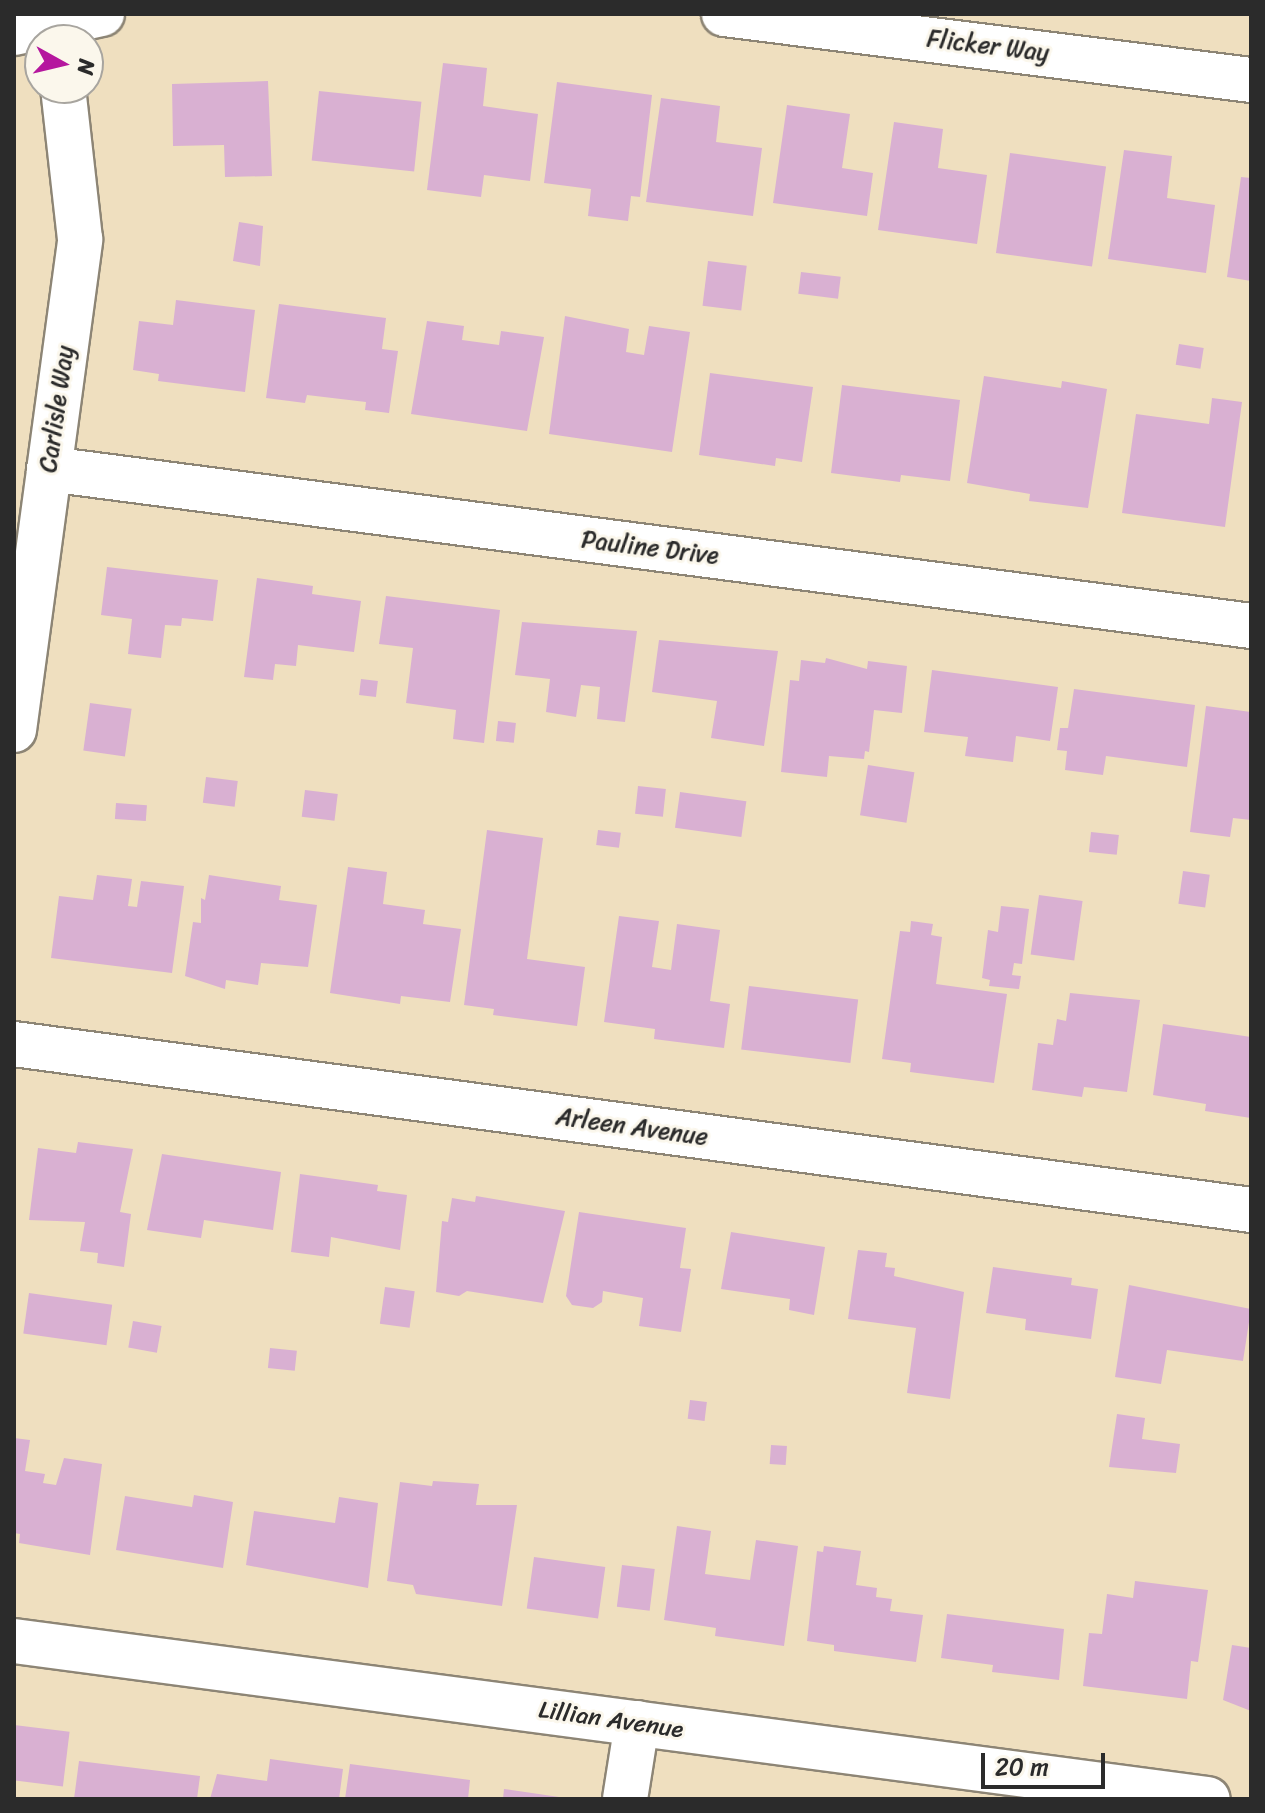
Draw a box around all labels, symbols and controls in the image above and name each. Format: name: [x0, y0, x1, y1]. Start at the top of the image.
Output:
north arrow: [24, 24, 104, 104]
street label: Flicker Way: [925, 24, 1051, 68]
text: N: [66, 57, 107, 77]
street label: Carlisle Way: [34, 344, 80, 474]
street label: Pauline Drive: [579, 525, 721, 571]
street label: Arleen Avenue: [554, 1102, 710, 1152]
street label: Lillian Avenue: [537, 1696, 685, 1744]
scale bar: [985, 1737, 1109, 1787]
text: 20 m: [995, 1746, 1049, 1788]

